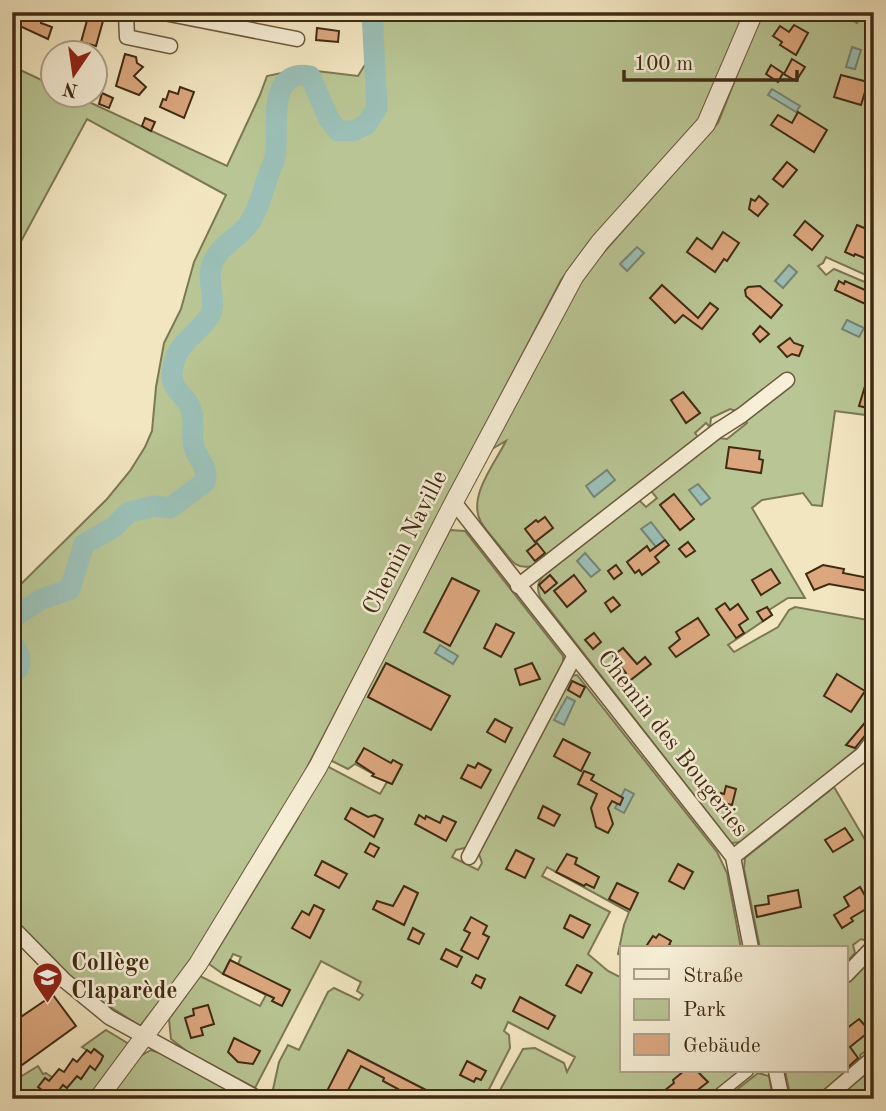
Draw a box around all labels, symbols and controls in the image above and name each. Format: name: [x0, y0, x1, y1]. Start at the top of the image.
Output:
north arrow: [38, 38, 108, 108]
scale bar: [624, 38, 797, 82]
text: 100 m: [634, 54, 693, 75]
text: N: [61, 77, 80, 99]
street label: Chemin Naville: [359, 467, 453, 619]
street label: Chemin des Bougeries: [592, 646, 752, 842]
legend: [620, 946, 848, 1072]
place label: Collège Claparède: [71, 952, 178, 1004]
school or university icon: Collège Claparède: [31, 961, 65, 1005]
text: Straße: [683, 966, 743, 987]
text: Park: [683, 1000, 726, 1021]
text: Gebäude: [683, 1036, 761, 1057]

